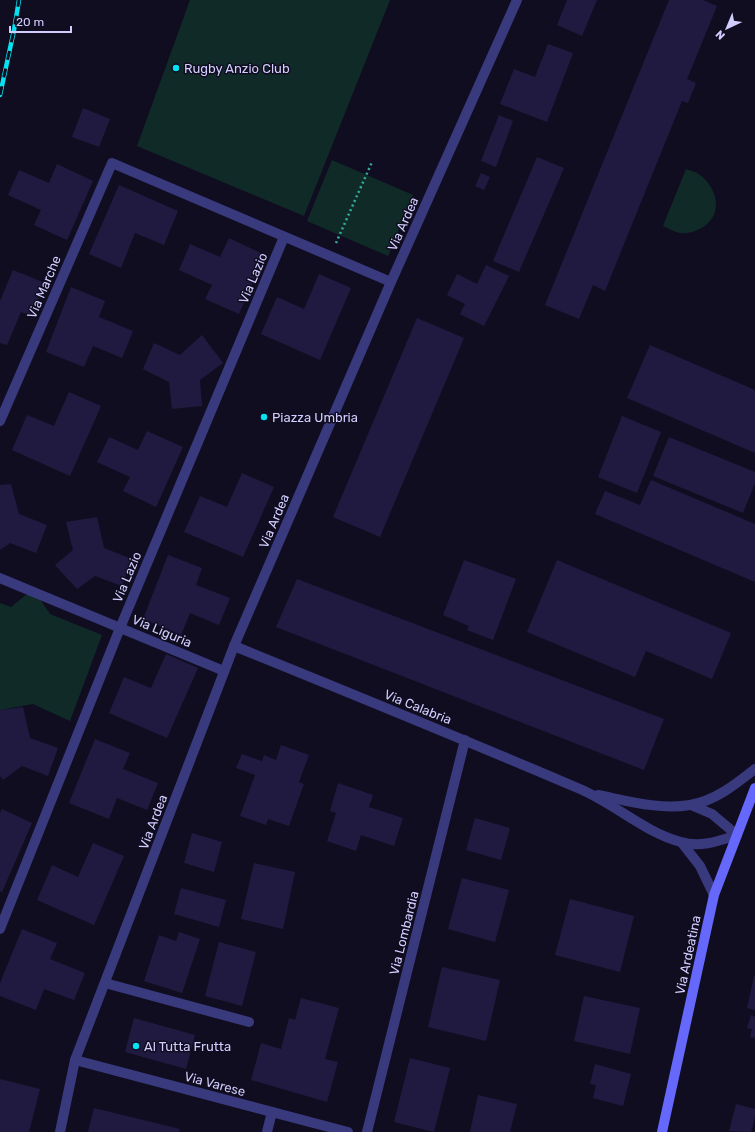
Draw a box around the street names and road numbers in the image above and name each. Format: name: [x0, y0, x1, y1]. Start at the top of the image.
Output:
street label: Via Ardea: [384, 195, 422, 253]
street label: Via Lazio: [236, 250, 270, 306]
street label: Via Marche: [24, 253, 64, 321]
street label: Via Ardea: [256, 492, 292, 550]
street label: Via Lazio: [110, 549, 144, 605]
street label: Via Liguria: [130, 612, 194, 651]
street label: Via Calabria: [382, 687, 454, 727]
street label: Via Ardea: [136, 793, 170, 851]
street label: Via Lombardia: [386, 889, 422, 977]
street label: Via Ardeatina: [672, 914, 704, 996]
street label: Via Varese: [183, 1069, 247, 1099]

